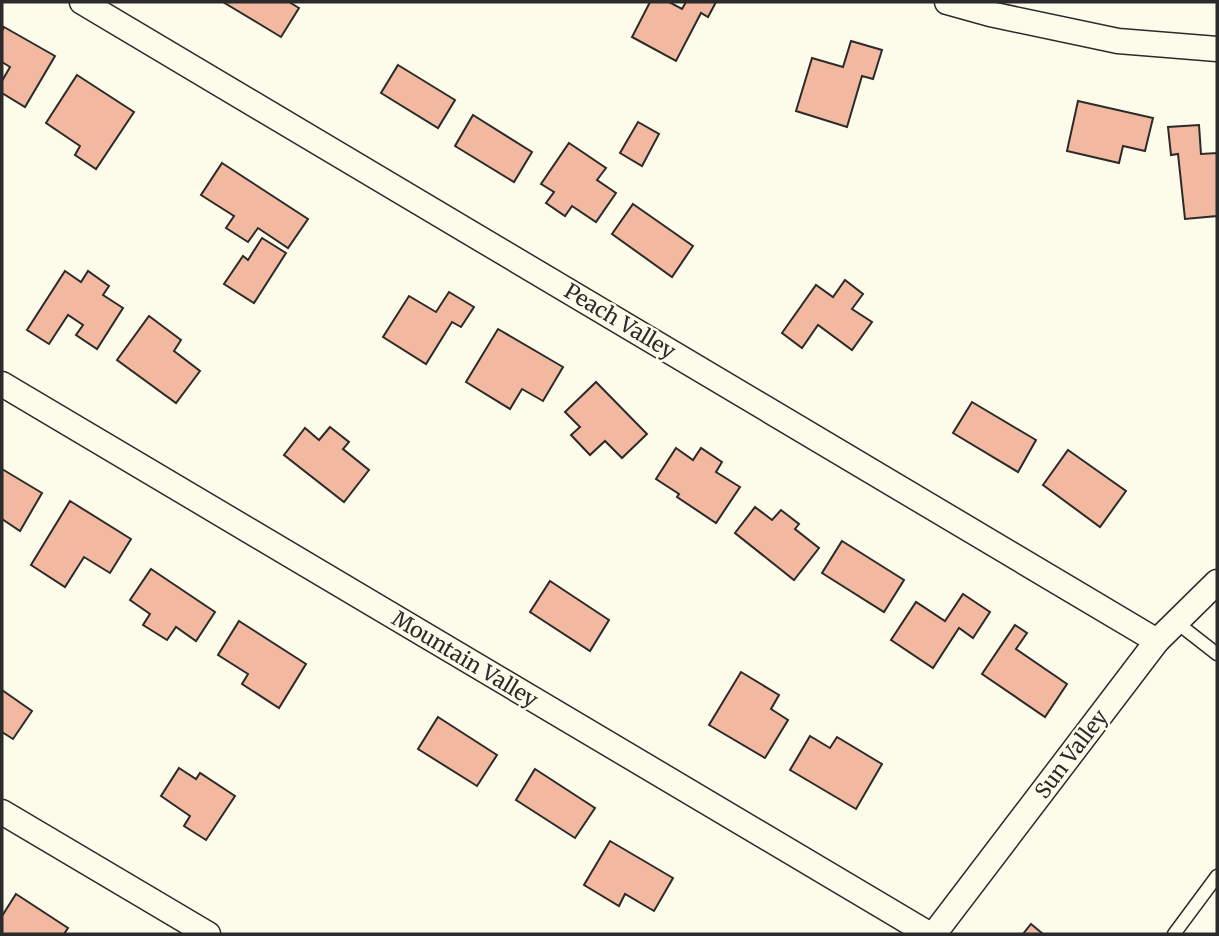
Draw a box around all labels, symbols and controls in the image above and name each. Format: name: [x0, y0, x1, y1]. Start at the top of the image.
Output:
street label: Peach Valley: [559, 277, 681, 365]
street label: Mountain Valley: [387, 605, 543, 714]
street label: Sun Valley: [1029, 703, 1114, 804]

